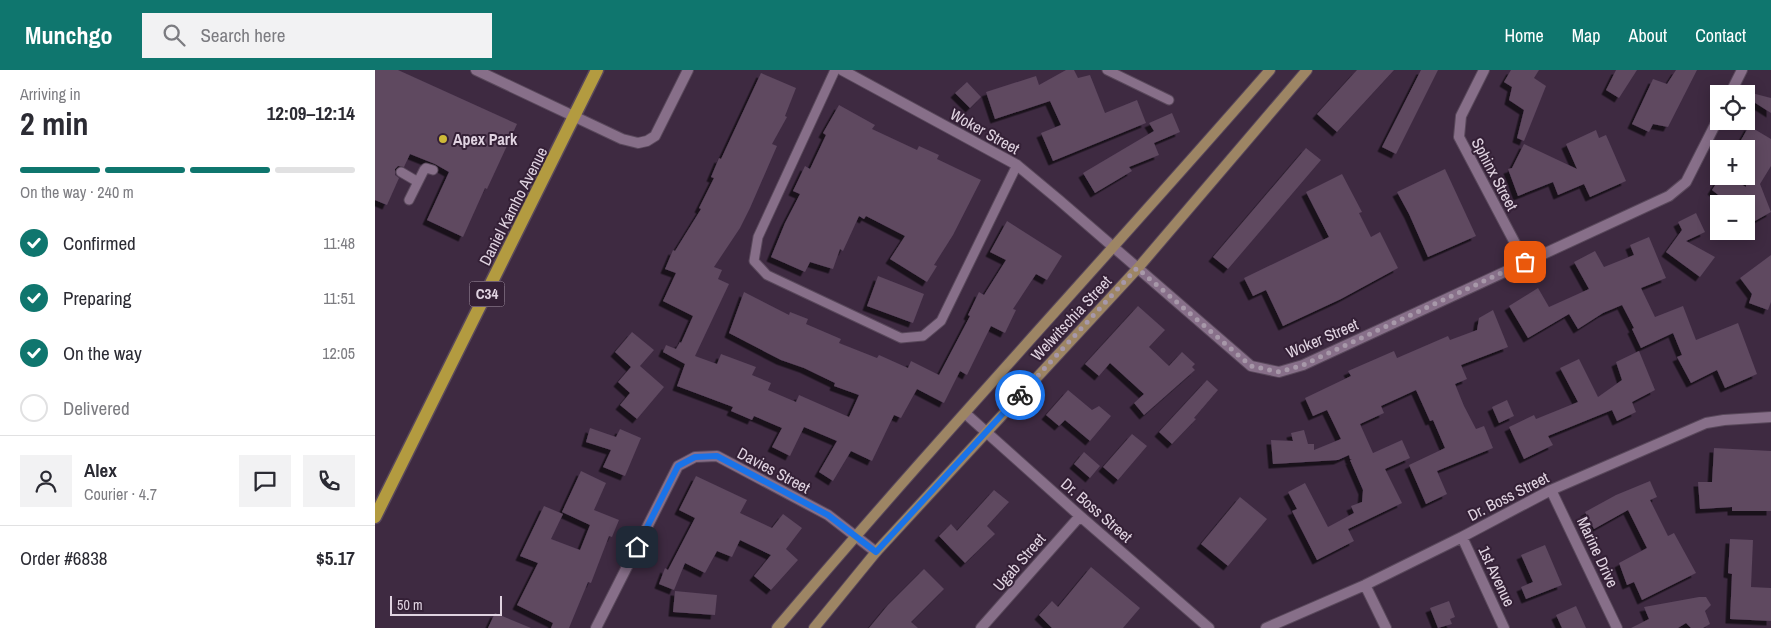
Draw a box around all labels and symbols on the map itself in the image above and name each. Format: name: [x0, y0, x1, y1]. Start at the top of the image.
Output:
street label: Woker Street: [946, 103, 1024, 159]
place label: Apex Park: [453, 128, 518, 150]
marker: Apex Park: [437, 133, 449, 145]
street label: Sphinx Street: [1467, 134, 1524, 215]
street label: Daniel Kamho Avenue: [474, 143, 552, 269]
pin: [1504, 241, 1546, 283]
street label: Welwitschia Street: [1026, 270, 1117, 365]
road number: C34: [469, 282, 505, 306]
street label: Woker Street: [1283, 313, 1362, 363]
courier: [995, 370, 1045, 420]
street label: Davies Street: [734, 442, 815, 499]
street label: Dr. Boss Street: [1464, 466, 1553, 526]
street label: Dr. Boss Street: [1056, 473, 1138, 547]
street label: Marine Drive: [1572, 513, 1624, 591]
pin: [616, 526, 658, 568]
street label: Ugab Street: [988, 528, 1050, 596]
street label: 1st Avenue: [1473, 542, 1521, 610]
scale bar: [390, 593, 503, 616]

